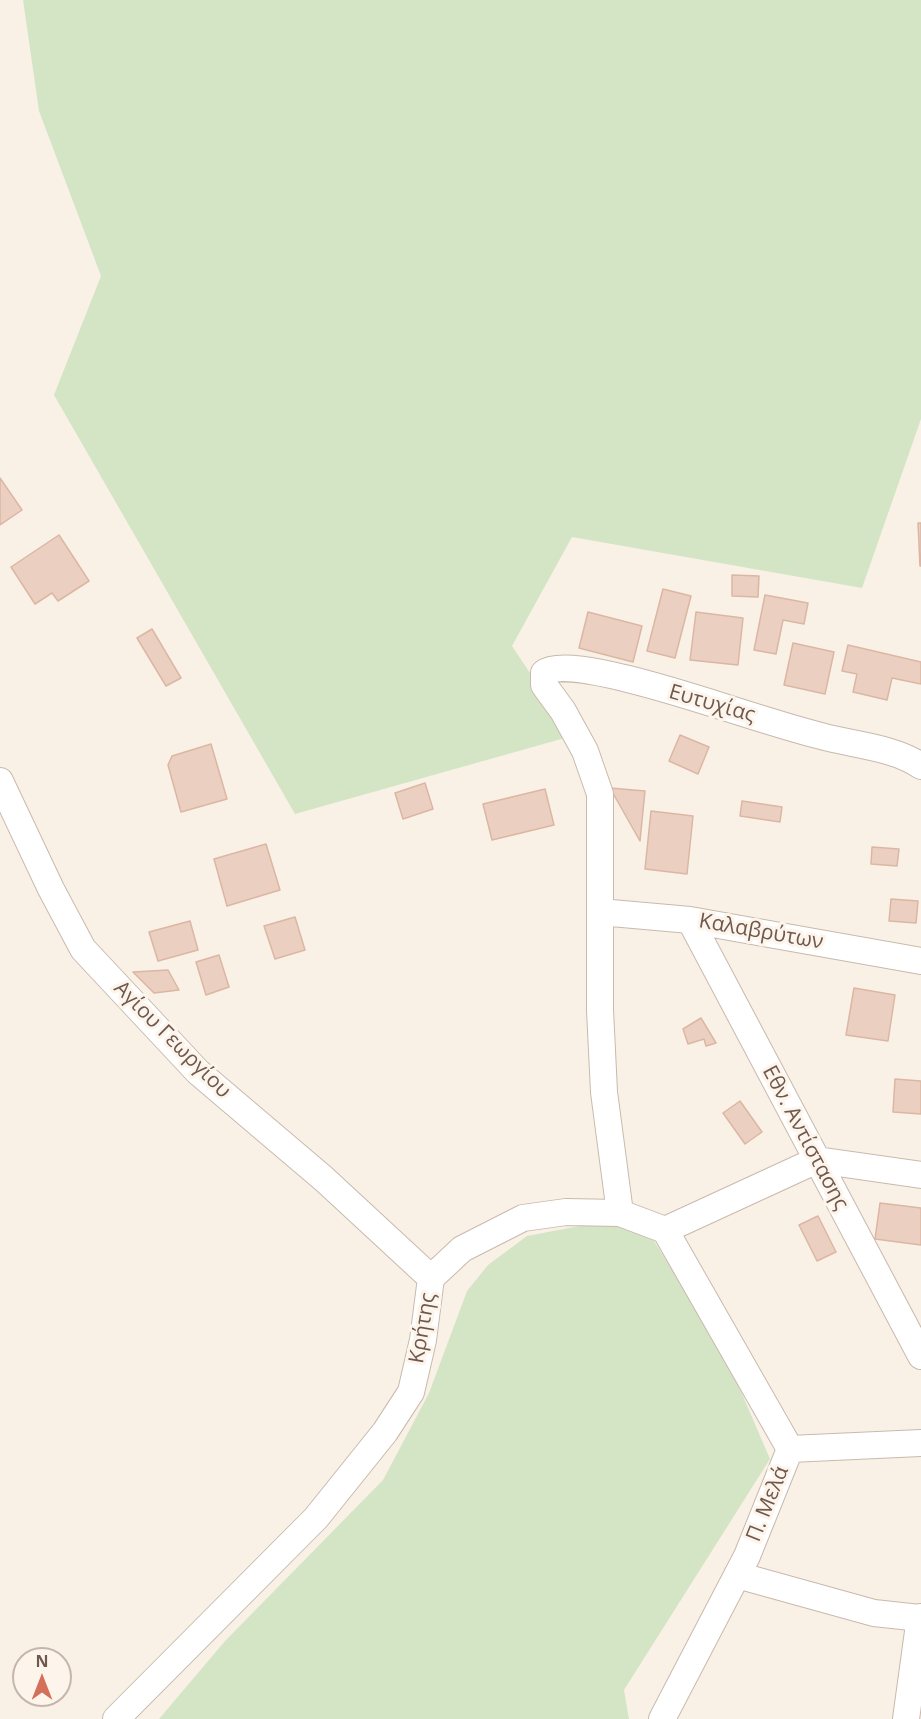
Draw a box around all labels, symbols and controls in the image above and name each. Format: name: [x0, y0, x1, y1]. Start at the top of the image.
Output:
street label: Ευτυχίας: [666, 680, 758, 728]
street label: Καλαβρύτων: [697, 909, 825, 955]
street label: Αγίου Γεωργίου: [108, 976, 236, 1104]
street label: Εθν. Αντίστασης: [756, 1062, 854, 1214]
street label: Κρήτης: [404, 1291, 442, 1365]
street label: Π. Μελά: [741, 1463, 795, 1545]
north arrow: [12, 1647, 72, 1707]
text: N: [35, 1650, 49, 1672]

